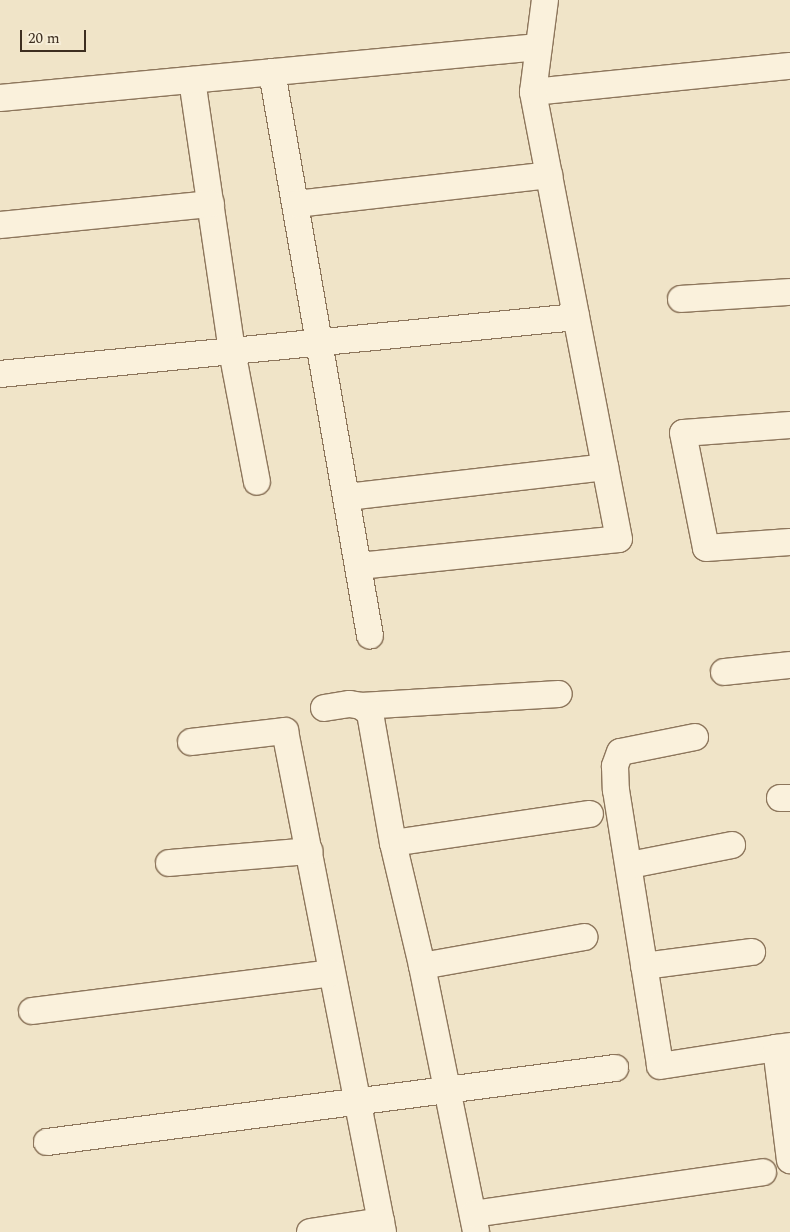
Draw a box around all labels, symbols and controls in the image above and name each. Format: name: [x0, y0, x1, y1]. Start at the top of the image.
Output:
scale bar: [22, 20, 89, 52]
text: 20 m: [28, 27, 60, 50]

